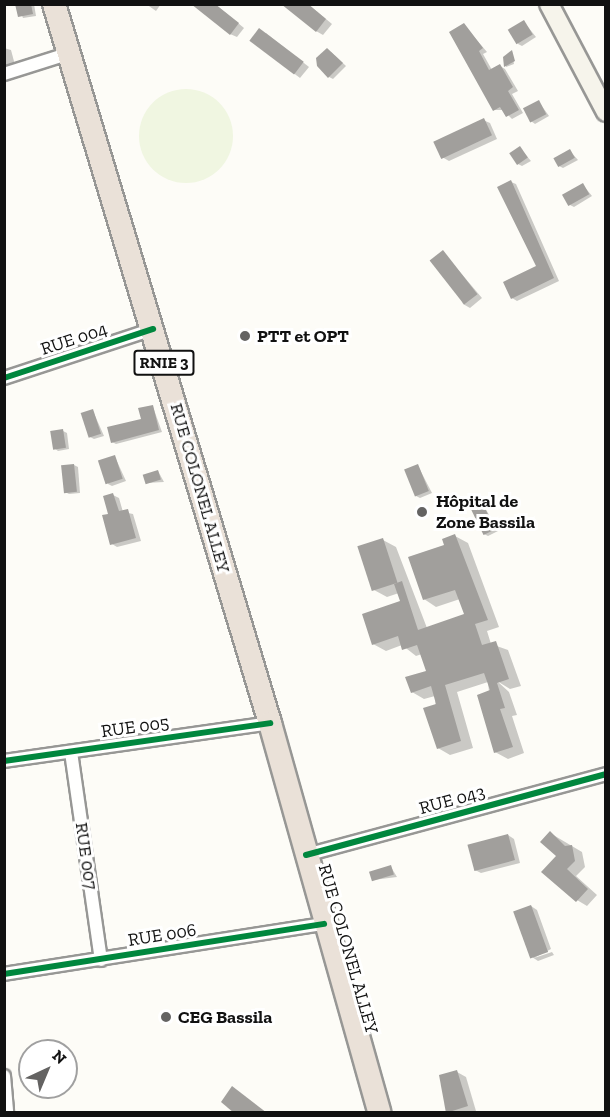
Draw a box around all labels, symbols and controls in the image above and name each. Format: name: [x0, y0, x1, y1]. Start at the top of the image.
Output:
street label: RUE 004: [38, 318, 110, 360]
place label: PTT et OPT: [257, 325, 349, 347]
marker: PTT et OPT: [238, 329, 252, 343]
road number: RNIE 3: [132, 350, 195, 376]
street label: RUE COLONEL ALLEY: [165, 400, 235, 576]
place label: Hôpital de Zone Bassila: [436, 491, 535, 534]
marker: Hôpital de Zone Bassila: [413, 503, 431, 521]
street label: RUE 005: [100, 712, 170, 742]
street label: RUE 043: [417, 781, 487, 819]
street label: RUE 007: [71, 821, 101, 891]
street label: RUE COLONEL ALLEY: [313, 861, 383, 1037]
street label: RUE 006: [126, 919, 198, 951]
place label: CEG Bassila: [178, 1006, 272, 1028]
marker: CEG Bassila: [159, 1010, 173, 1024]
north arrow: [18, 1039, 78, 1099]
text: N: [48, 1046, 70, 1068]

